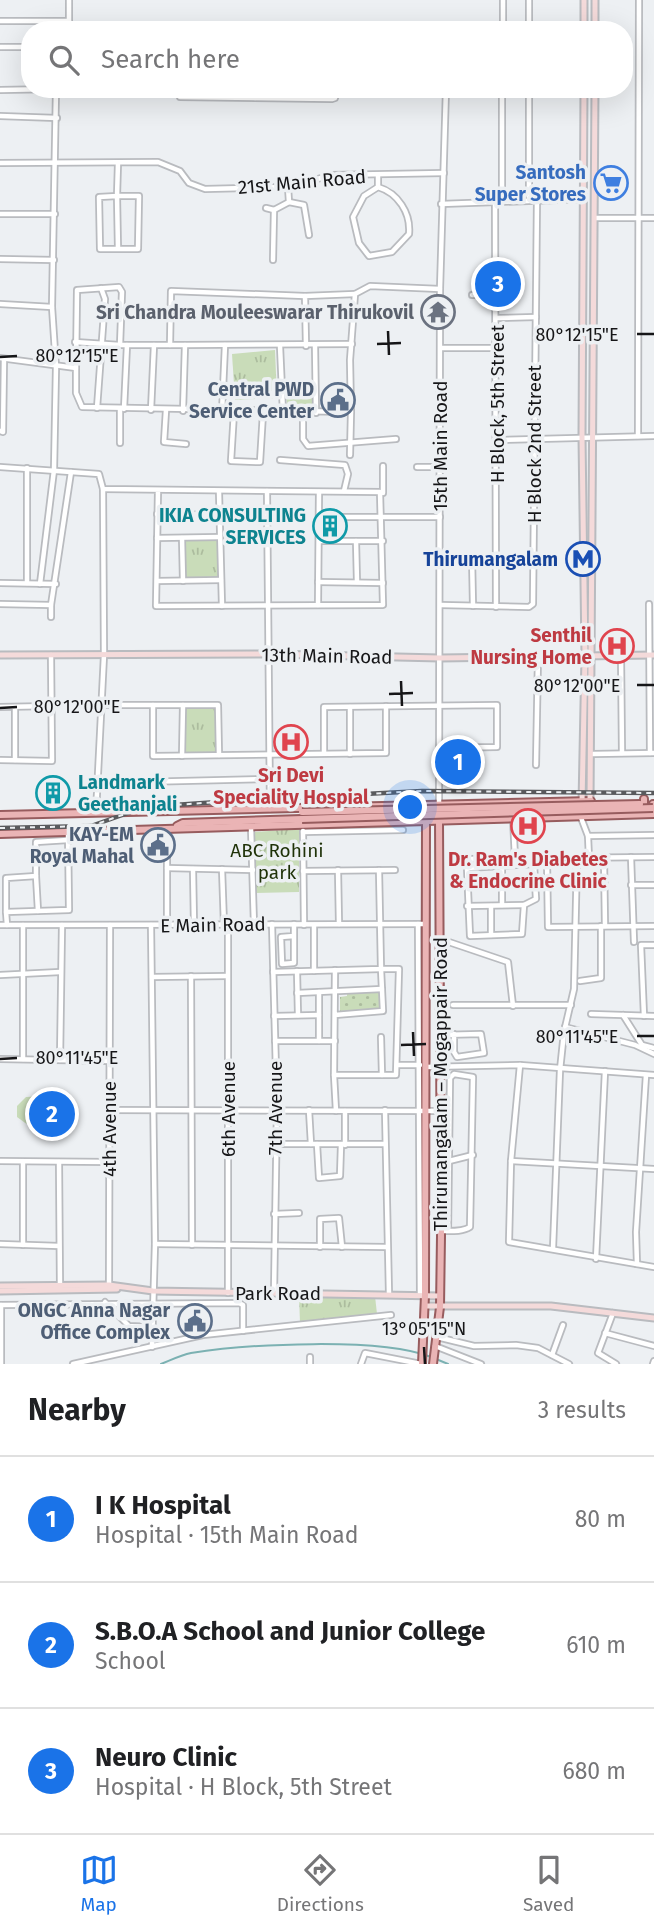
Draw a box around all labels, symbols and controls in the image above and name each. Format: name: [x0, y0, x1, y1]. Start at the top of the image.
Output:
search box: [21, 21, 633, 98]
icon: search: [45, 41, 83, 79]
text: Search here: [101, 44, 240, 75]
place label: Santosh Super Stores: [475, 161, 586, 206]
supermarket icon: Santosh Super Stores: [592, 164, 630, 202]
street label: 21st Main Road: [237, 165, 367, 199]
pin: 3: [475, 258, 521, 310]
temple icon: Sri Chandra Mouleeswarar Thirukovil: [419, 293, 457, 331]
place label: Sri Chandra Mouleeswarar Thirukovil: [96, 301, 414, 324]
text: 80°12'15"E: [535, 324, 619, 346]
street label: H Block, 5th Street: [486, 325, 509, 483]
text: 80°12'15"E: [35, 345, 119, 367]
street label: H Block 2nd Street: [523, 365, 546, 523]
place label: Central PWD Service Center: [189, 378, 314, 423]
street label: 15th Main Road: [429, 380, 452, 512]
public building icon: Central PWD Service Center: [319, 381, 357, 419]
place label: IKIA CONSULTING SERVICES: [159, 504, 306, 549]
building icon: IKIA CONSULTING SERVICES: [311, 507, 349, 545]
metro station icon: Thirumangalam: [564, 540, 602, 578]
place label: Thirumangalam: [423, 548, 558, 571]
place label: Senthil Nursing Home: [470, 624, 592, 669]
hospital icon: Senthil Nursing Home: [598, 627, 636, 665]
street label: 13th Main Road: [261, 643, 393, 669]
text: 80°12'00"E: [534, 675, 620, 697]
text: 80°12'00"E: [34, 696, 120, 718]
hospital icon: Sri Devi Speciality Hospial: [272, 723, 310, 761]
pin: 1: [435, 736, 481, 788]
place label: Sri Devi Speciality Hospial: [213, 764, 369, 809]
place label: Landmark Geethanjali: [78, 771, 177, 816]
building icon: Landmark Geethanjali: [34, 774, 72, 812]
your location: [393, 790, 427, 824]
hospital icon: Dr. Ram's Diabetes & Endocrine Clinic: [509, 807, 547, 845]
place label: KAY-EM Royal Mahal: [30, 823, 134, 868]
public building icon: KAY-EM Royal Mahal: [139, 826, 177, 864]
park label: ABC Rohini park: [230, 839, 324, 884]
place label: Dr. Ram's Diabetes & Endocrine Clinic: [448, 848, 608, 893]
street label: E Main Road: [160, 913, 266, 937]
street label: Thirumangalam – Mogappair Road: [429, 937, 452, 1231]
text: 80°11'45"E: [536, 1026, 618, 1048]
text: 80°11'45"E: [36, 1047, 118, 1069]
street label: 6th Avenue: [217, 1061, 240, 1157]
street label: 7th Avenue: [264, 1061, 287, 1155]
street label: 4th Avenue: [98, 1081, 121, 1177]
pin: 2: [29, 1088, 75, 1140]
street label: Park Road: [235, 1282, 321, 1305]
place label: ONGC Anna Nagar Office Complex: [18, 1299, 170, 1344]
public building icon: ONGC Anna Nagar Office Complex: [176, 1302, 214, 1340]
text: 13°05'15"N: [382, 1318, 466, 1340]
text: Nearby: [28, 1392, 126, 1428]
text: 3 results: [538, 1396, 626, 1424]
text: I K Hospital: [95, 1490, 231, 1521]
text: 1: [46, 1505, 56, 1533]
text: 80 m: [575, 1505, 626, 1533]
text: Hospital · 15th Main Road: [95, 1521, 359, 1549]
text: S.B.O.A School and Junior College: [95, 1616, 485, 1647]
text: 2: [45, 1631, 57, 1659]
text: 610 m: [566, 1631, 626, 1659]
text: School: [95, 1647, 166, 1675]
text: Neuro Clinic: [95, 1742, 237, 1773]
text: 3: [45, 1757, 57, 1785]
text: 680 m: [562, 1757, 626, 1785]
text: Hospital · H Block, 5th Street: [95, 1773, 392, 1801]
tab: Map: [80, 1851, 118, 1916]
tab: Directions: [277, 1851, 364, 1916]
tab: Saved: [523, 1851, 574, 1916]

